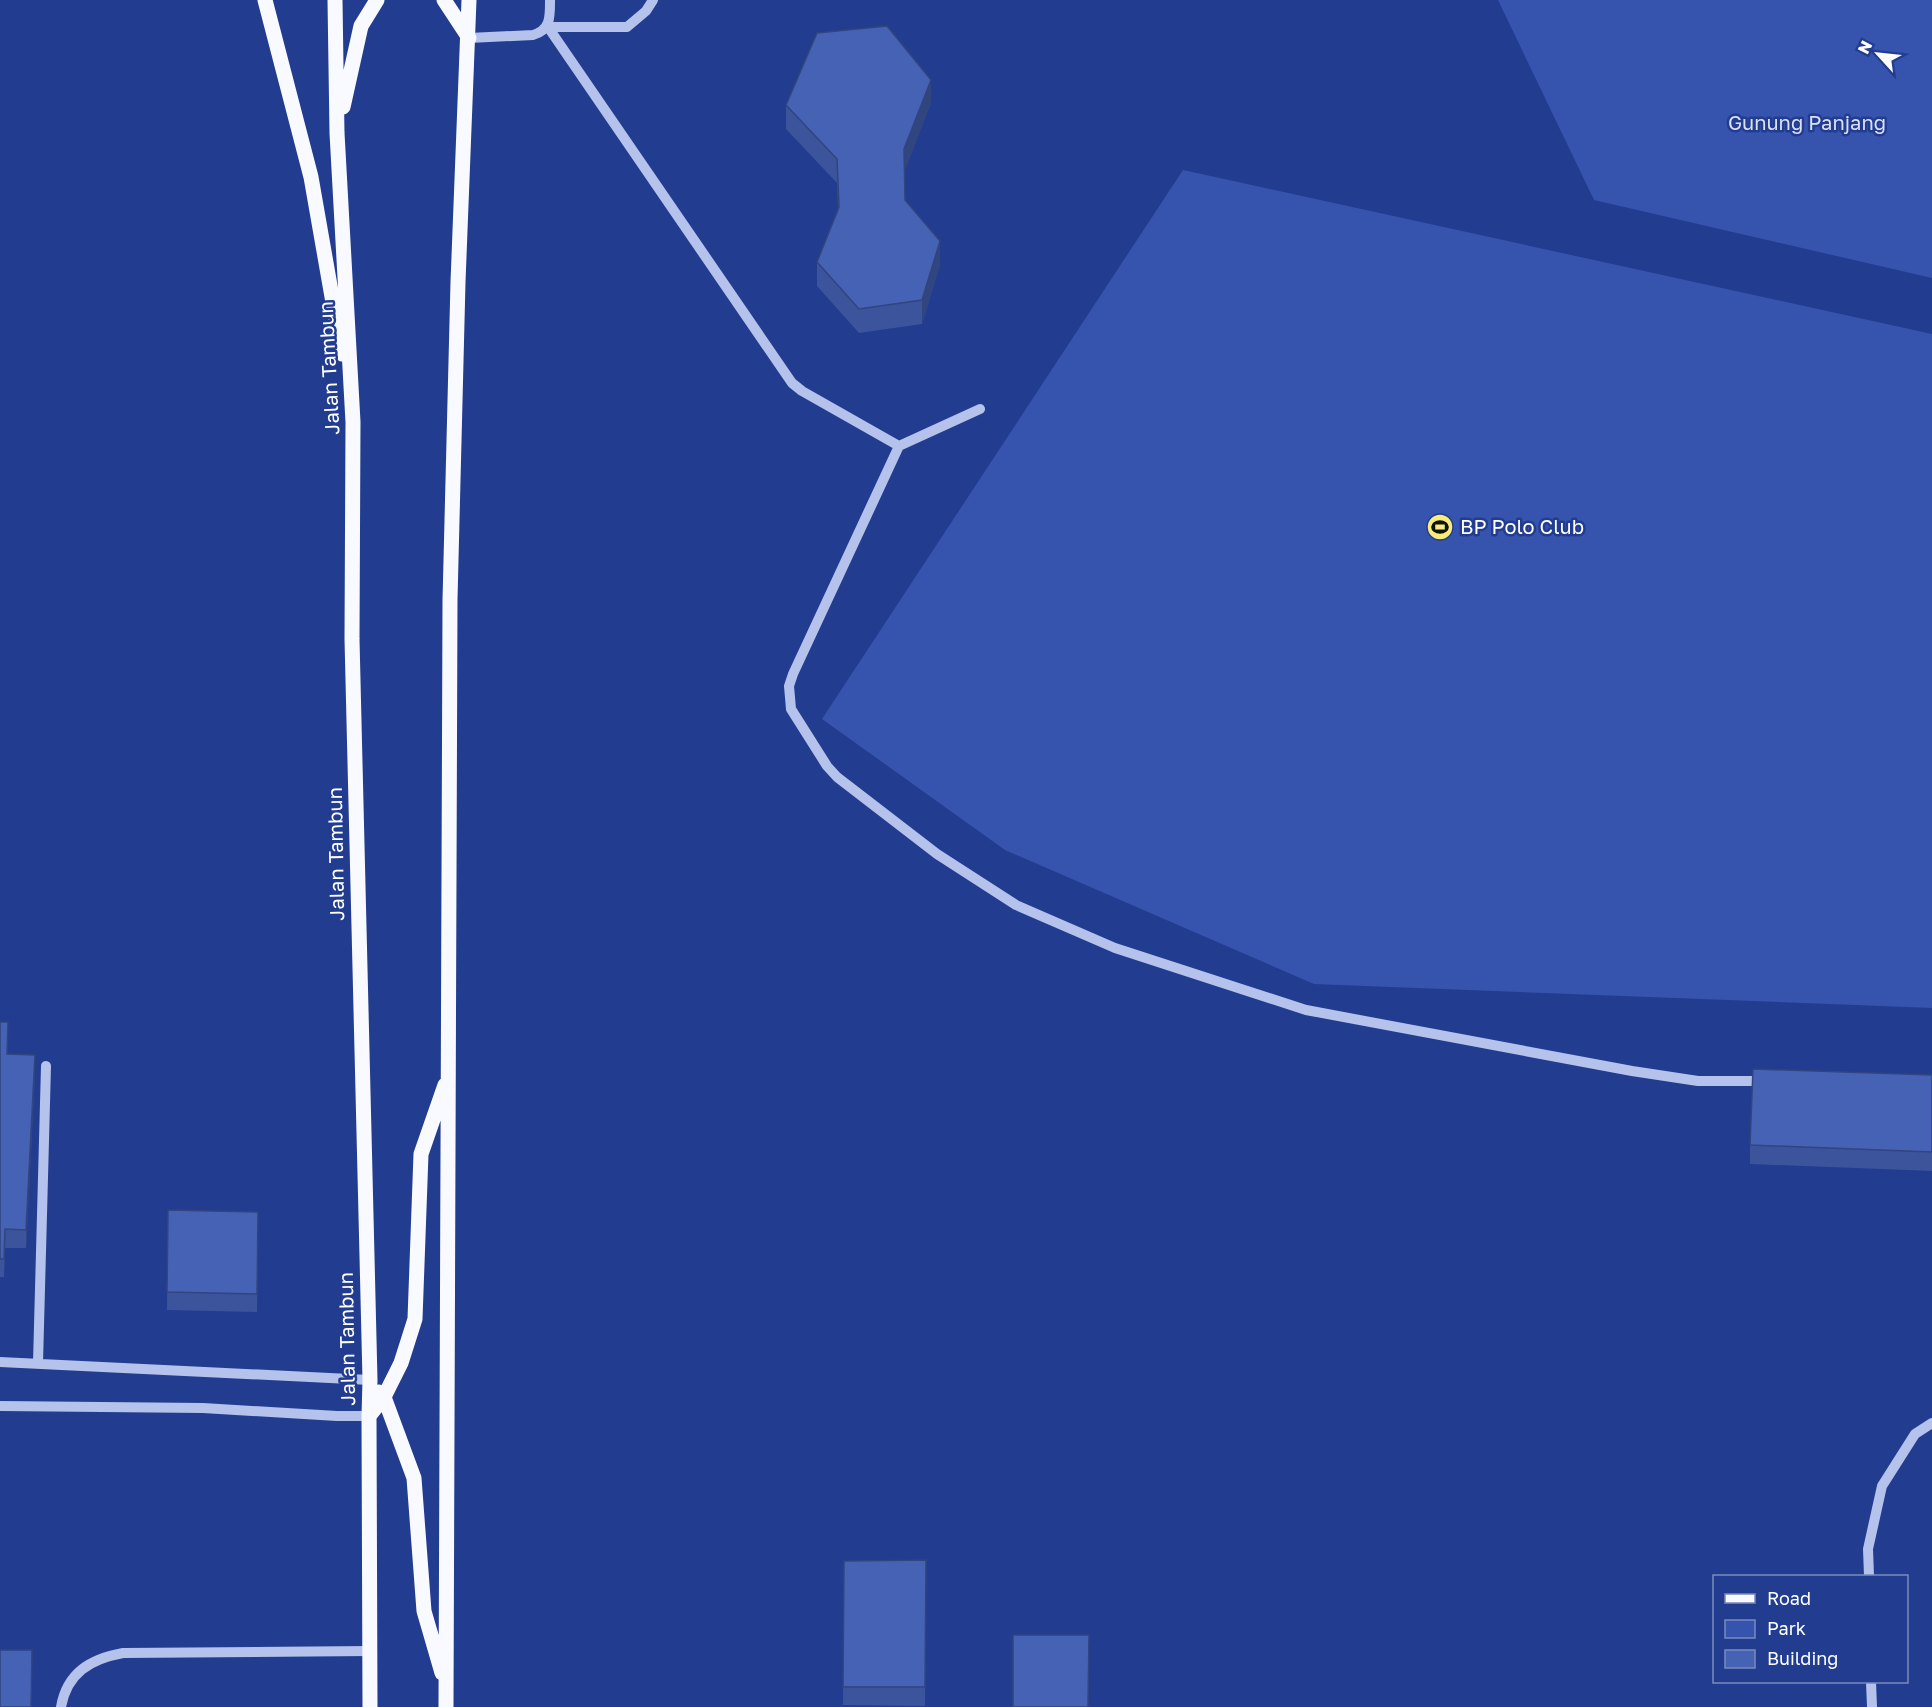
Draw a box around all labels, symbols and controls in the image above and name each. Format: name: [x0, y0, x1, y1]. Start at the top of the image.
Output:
north arrow: [1848, 24, 1908, 84]
text: N: [1853, 37, 1876, 57]
park label: Gunung Panjang: [1728, 110, 1886, 134]
street label: Jalan Tambun: [313, 301, 343, 435]
sports icon: BP Polo Club: [1425, 512, 1455, 542]
place label: BP Polo Club: [1460, 514, 1584, 538]
street label: Jalan Tambun: [322, 787, 348, 921]
street label: Jalan Tambun: [333, 1272, 359, 1406]
legend: [1713, 1575, 1908, 1683]
text: Road: [1767, 1587, 1811, 1609]
text: Park: [1767, 1617, 1806, 1639]
text: Building: [1767, 1647, 1838, 1669]

